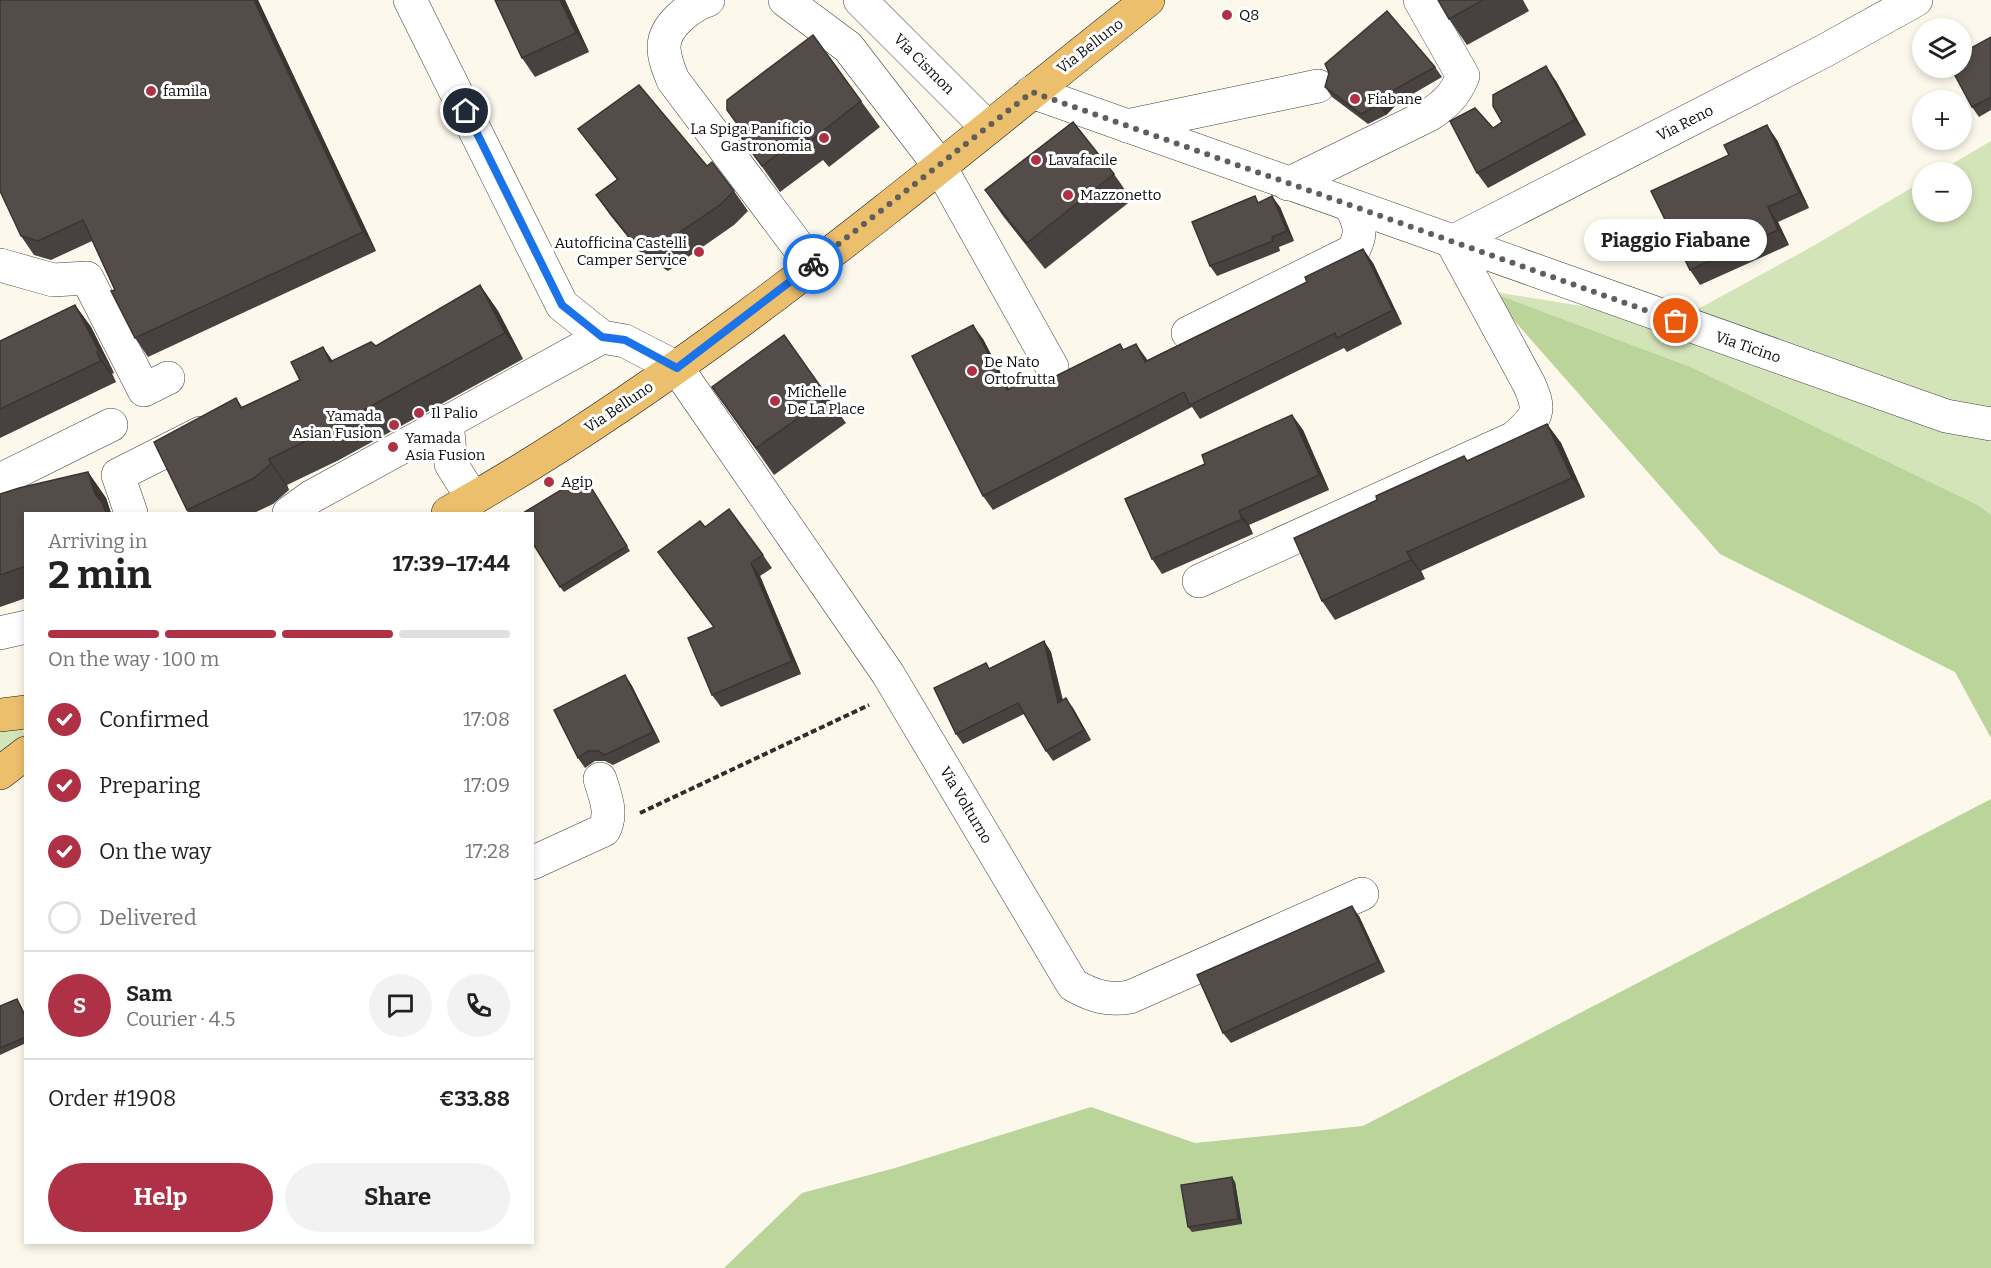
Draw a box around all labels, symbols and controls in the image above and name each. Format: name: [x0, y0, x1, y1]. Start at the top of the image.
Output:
place label: Q8: [1239, 6, 1259, 24]
marker: Q8: [1220, 8, 1234, 22]
street label: Via Belluno: [1053, 15, 1127, 77]
map controls: [1912, 18, 1972, 222]
button: layers: [1912, 18, 1972, 78]
street label: Via Cismon: [890, 30, 958, 98]
place label: famila: [163, 82, 207, 100]
marker: famila: [144, 84, 158, 98]
pin: [440, 85, 491, 136]
place label: Fiabane: [1367, 90, 1422, 108]
button: +: [1912, 90, 1972, 150]
marker: Fiabane: [1348, 92, 1362, 106]
icon: home: [449, 94, 482, 127]
street label: Via Reno: [1654, 101, 1716, 145]
place label: La Spiga Panificio Gastronomia: [690, 120, 812, 155]
marker: La Spiga Panificio Gastronomia: [817, 131, 831, 145]
place label: Lavafacile: [1048, 151, 1118, 169]
marker: Lavafacile: [1029, 153, 1043, 167]
button: −: [1912, 162, 1972, 222]
place label: Mazzonetto: [1080, 186, 1161, 204]
marker: Mazzonetto: [1061, 188, 1075, 202]
callout: Piaggio Fiabane: [1584, 219, 1768, 261]
text: Piaggio Fiabane: [1601, 228, 1750, 252]
place label: Autofficina Castelli Camper Service: [554, 234, 688, 269]
courier: [783, 234, 843, 294]
marker: Autofficina Castelli Camper Service: [692, 245, 706, 259]
icon: bike: [797, 248, 830, 281]
pin: [1650, 295, 1701, 346]
icon: bag: [1659, 304, 1692, 337]
street label: Via Ticino: [1713, 327, 1783, 367]
place label: De Nato Ortofrutta: [984, 353, 1056, 388]
marker: De Nato Ortofrutta: [965, 364, 979, 378]
street label: Via Belluno: [581, 377, 657, 437]
place label: Michelle De La Place: [787, 383, 865, 418]
marker: Michelle De La Place: [768, 394, 782, 408]
place label: Il Palio: [431, 404, 478, 422]
marker: Il Palio: [412, 406, 426, 420]
place label: Yamada Asian Fusion: [292, 407, 382, 442]
marker: Yamada Asian Fusion: [387, 418, 401, 432]
place label: Yamada Asia Fusion: [405, 429, 486, 464]
marker: Yamada Asia Fusion: [386, 440, 400, 454]
place label: Agip: [561, 473, 593, 491]
marker: Agip: [542, 475, 556, 489]
text: Arriving in: [48, 529, 147, 553]
text: 17:39–17:44: [393, 550, 510, 577]
text: 2 min: [48, 552, 152, 598]
text: On the way · 100 m: [48, 647, 219, 671]
icon: check: [48, 703, 81, 736]
text: Confirmed: [99, 706, 209, 733]
text: 17:08: [463, 707, 510, 731]
street label: Via Volturno: [936, 763, 996, 847]
icon: check: [48, 769, 81, 802]
text: Preparing: [99, 772, 201, 799]
text: 17:09: [463, 773, 510, 797]
icon: check: [48, 835, 81, 868]
text: On the way: [99, 838, 211, 865]
text: 17:28: [465, 839, 510, 863]
text: Delivered: [99, 904, 197, 931]
button: chat: [369, 974, 432, 1037]
button: phone: [447, 974, 510, 1037]
text: Sam: [126, 980, 172, 1007]
text: S: [73, 992, 86, 1019]
text: Courier · 4.5: [126, 1007, 235, 1031]
text: Order #1908: [48, 1085, 176, 1112]
text: €33.88: [439, 1085, 510, 1112]
button: Help: [48, 1163, 273, 1232]
button: Share: [285, 1163, 510, 1232]

